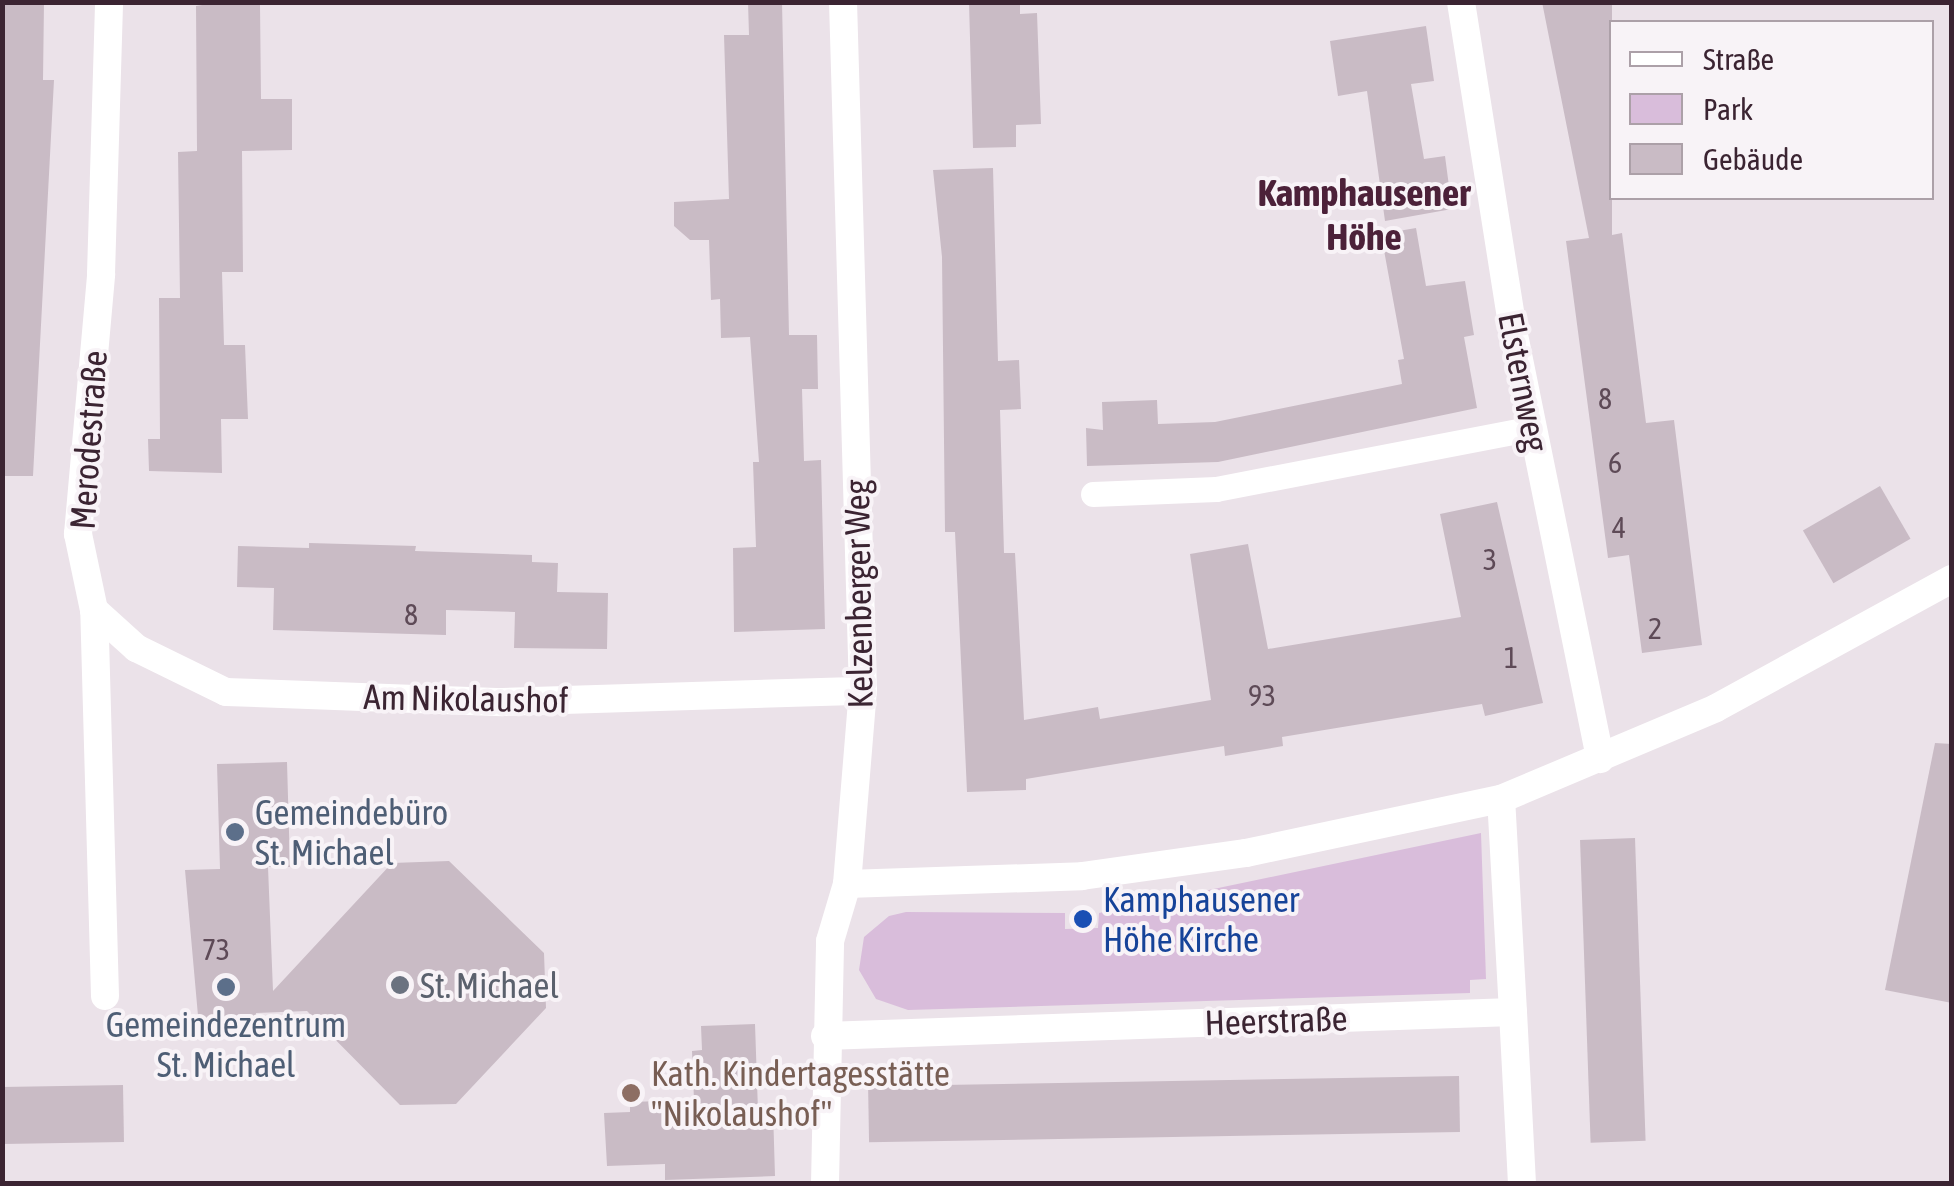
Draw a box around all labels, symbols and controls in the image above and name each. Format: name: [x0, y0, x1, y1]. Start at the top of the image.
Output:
legend: [1609, 20, 1934, 200]
text: Straße: [1703, 42, 1774, 76]
text: Park: [1703, 92, 1753, 126]
text: Gebäude: [1703, 142, 1803, 176]
district label: Kamphausener Höhe: [1258, 170, 1470, 260]
street label: Elsternweg: [1490, 309, 1558, 455]
street label: Merodestraße: [61, 349, 115, 531]
house number: 8: [1598, 380, 1612, 416]
house number: 6: [1608, 444, 1622, 480]
street label: Kelzenberger Weg: [835, 479, 881, 709]
house number: 4: [1612, 509, 1626, 545]
house number: 3: [1483, 541, 1497, 577]
house number: 8: [404, 596, 418, 632]
house number: 2: [1648, 610, 1662, 646]
house number: 1: [1504, 639, 1518, 675]
street label: Am Nikolaushof: [363, 675, 569, 721]
house number: 93: [1248, 677, 1276, 713]
place label: Gemeindebüro St. Michael: [255, 791, 448, 873]
marker: Gemeindebüro St. Michael: [224, 821, 246, 843]
place label: Kamphausener Höhe Kirche: [1103, 878, 1299, 960]
marker: Kamphausener Höhe Kirche: [1072, 908, 1094, 930]
house number: 73: [202, 931, 230, 967]
place label: St. Michael: [420, 964, 559, 1006]
marker: St. Michael: [389, 974, 411, 996]
marker: Gemeindezentrum St. Michael: [215, 976, 237, 998]
street label: Heerstraße: [1204, 997, 1348, 1043]
place label: Gemeindezentrum St. Michael: [106, 1003, 346, 1085]
place label: Kath. Kindertagesstätte "Nikolaushof": [651, 1052, 950, 1134]
marker: Kath. Kindertagesstätte "Nikolaushof": [620, 1082, 642, 1104]

